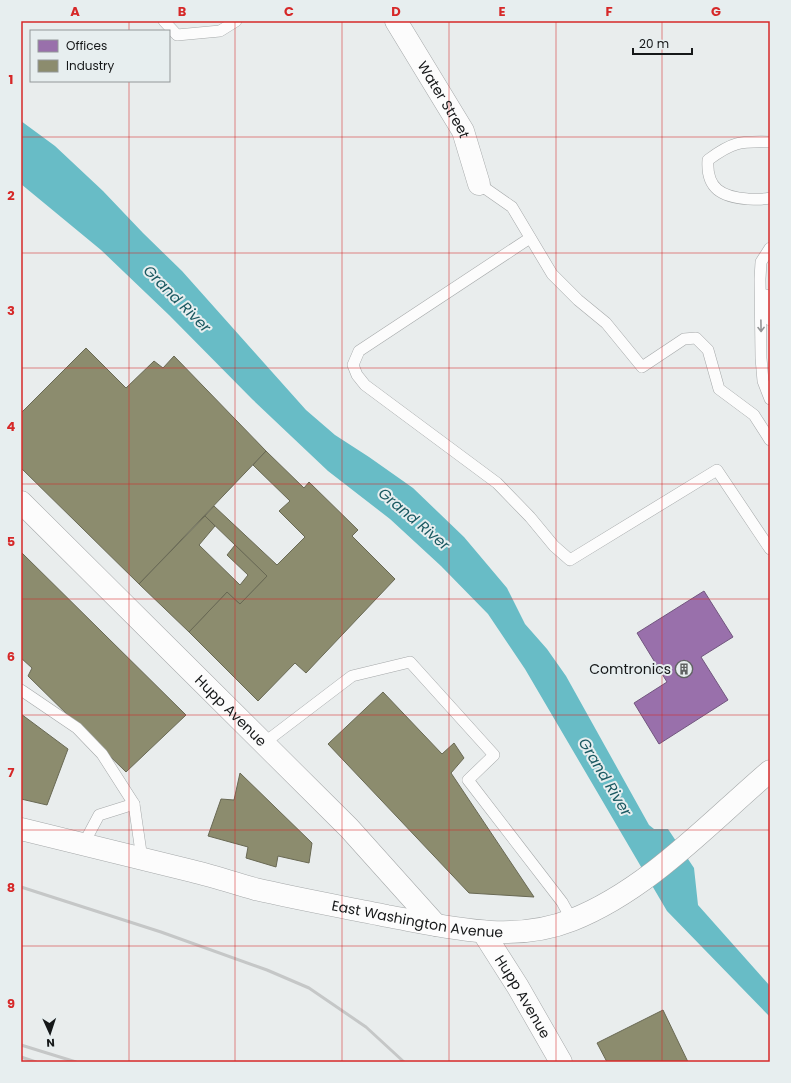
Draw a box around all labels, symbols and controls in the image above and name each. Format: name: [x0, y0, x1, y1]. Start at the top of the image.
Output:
text: A: [70, 2, 80, 21]
text: B: [178, 2, 187, 21]
text: C: [284, 2, 294, 21]
text: D: [391, 2, 401, 21]
text: E: [498, 2, 506, 21]
text: F: [605, 2, 613, 21]
text: G: [711, 2, 721, 21]
legend: [30, 30, 170, 82]
scale bar: [633, 30, 692, 56]
text: 20 m: [639, 35, 669, 52]
text: Offices: [66, 37, 107, 54]
text: Industry: [66, 57, 115, 74]
street label: Water Street: [413, 57, 475, 140]
text: 1: [9, 70, 13, 89]
text: 2: [7, 186, 15, 205]
water label: Grand River: [139, 260, 216, 337]
text: 3: [7, 301, 15, 320]
one-way arrow: [757, 319, 765, 332]
text: 4: [7, 417, 16, 436]
water label: Grand River: [374, 482, 455, 555]
text: 5: [7, 532, 15, 551]
text: 6: [7, 647, 15, 666]
place label: Comtronics: [589, 659, 671, 679]
building icon: Comtronics: [674, 659, 694, 679]
street label: Hupp Avenue: [191, 670, 272, 751]
water label: Grand River: [574, 734, 637, 820]
text: 7: [8, 763, 15, 782]
text: 8: [7, 878, 15, 897]
street label: East Washington Avenue: [330, 895, 504, 942]
street label: Hupp Avenue: [490, 951, 556, 1042]
text: 9: [7, 994, 15, 1013]
north arrow: [30, 1013, 70, 1053]
text: N: [46, 1035, 55, 1051]

